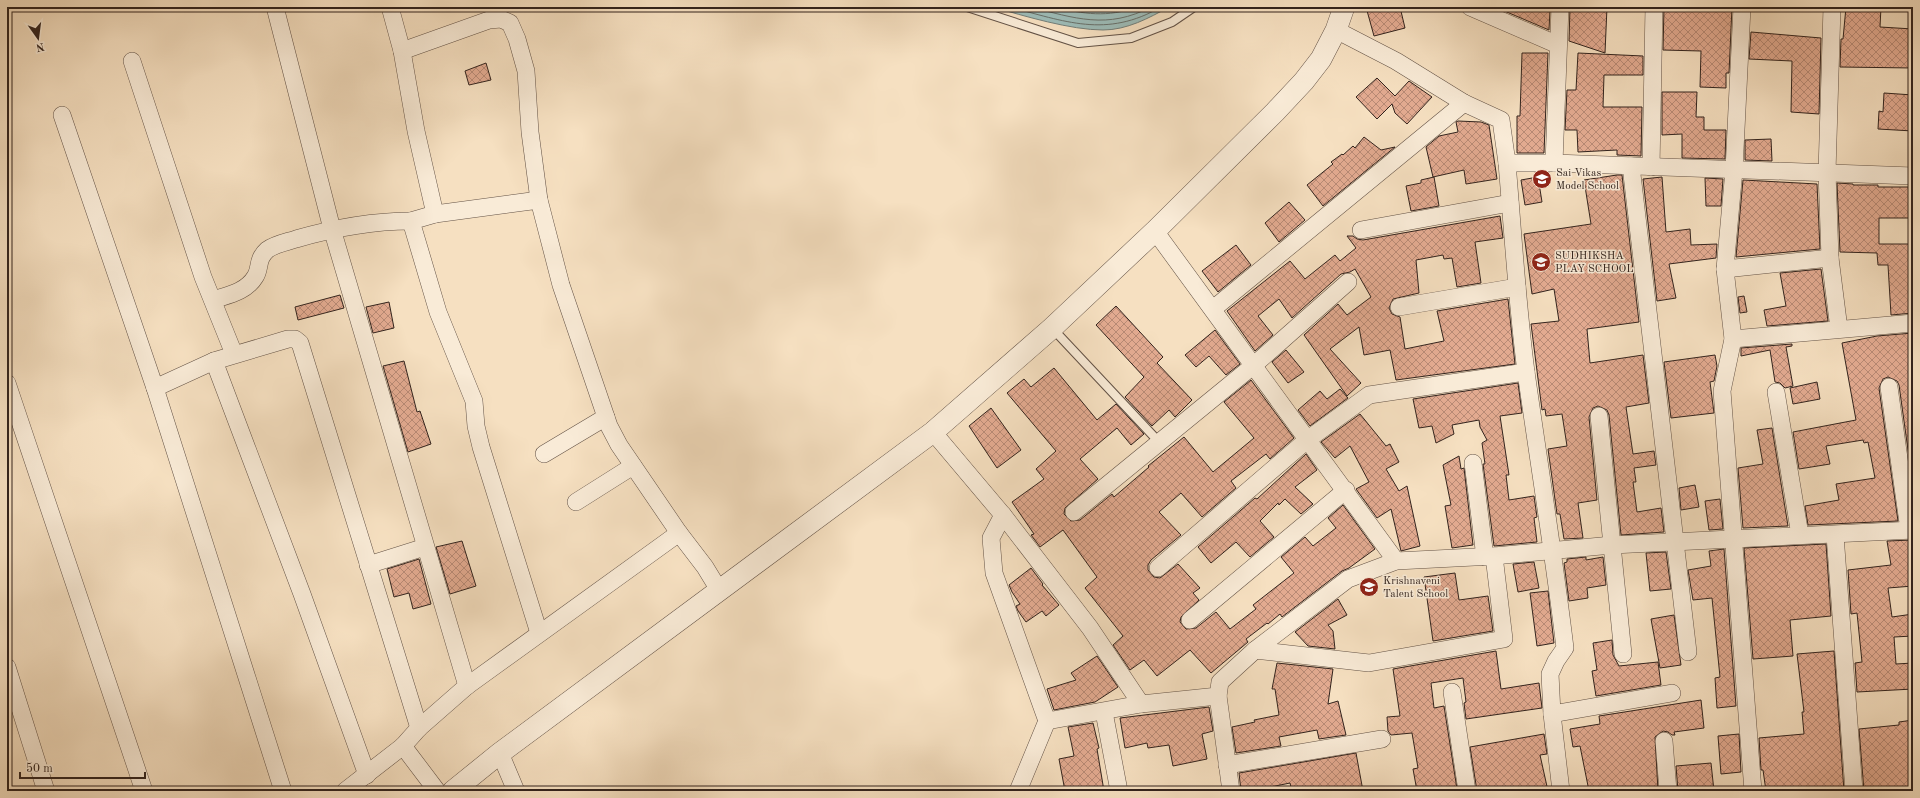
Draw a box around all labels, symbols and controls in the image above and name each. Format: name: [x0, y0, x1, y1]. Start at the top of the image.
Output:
north arrow: [18, 18, 58, 58]
text: N: [34, 40, 45, 53]
school or university icon: Sai Vikas Model School: [1531, 168, 1553, 190]
place label: Sai Vikas Model School: [1556, 168, 1619, 192]
school or university icon: SUDHIKSHA PLAY SCHOOL: [1530, 251, 1552, 273]
place label: SUDHIKSHA PLAY SCHOOL: [1555, 251, 1634, 275]
school or university icon: Krishnaveni Talent School: [1358, 576, 1380, 598]
place label: Krishnaveni Talent School: [1383, 576, 1448, 600]
scale bar: [20, 754, 145, 780]
text: 50 m: [26, 762, 53, 775]

